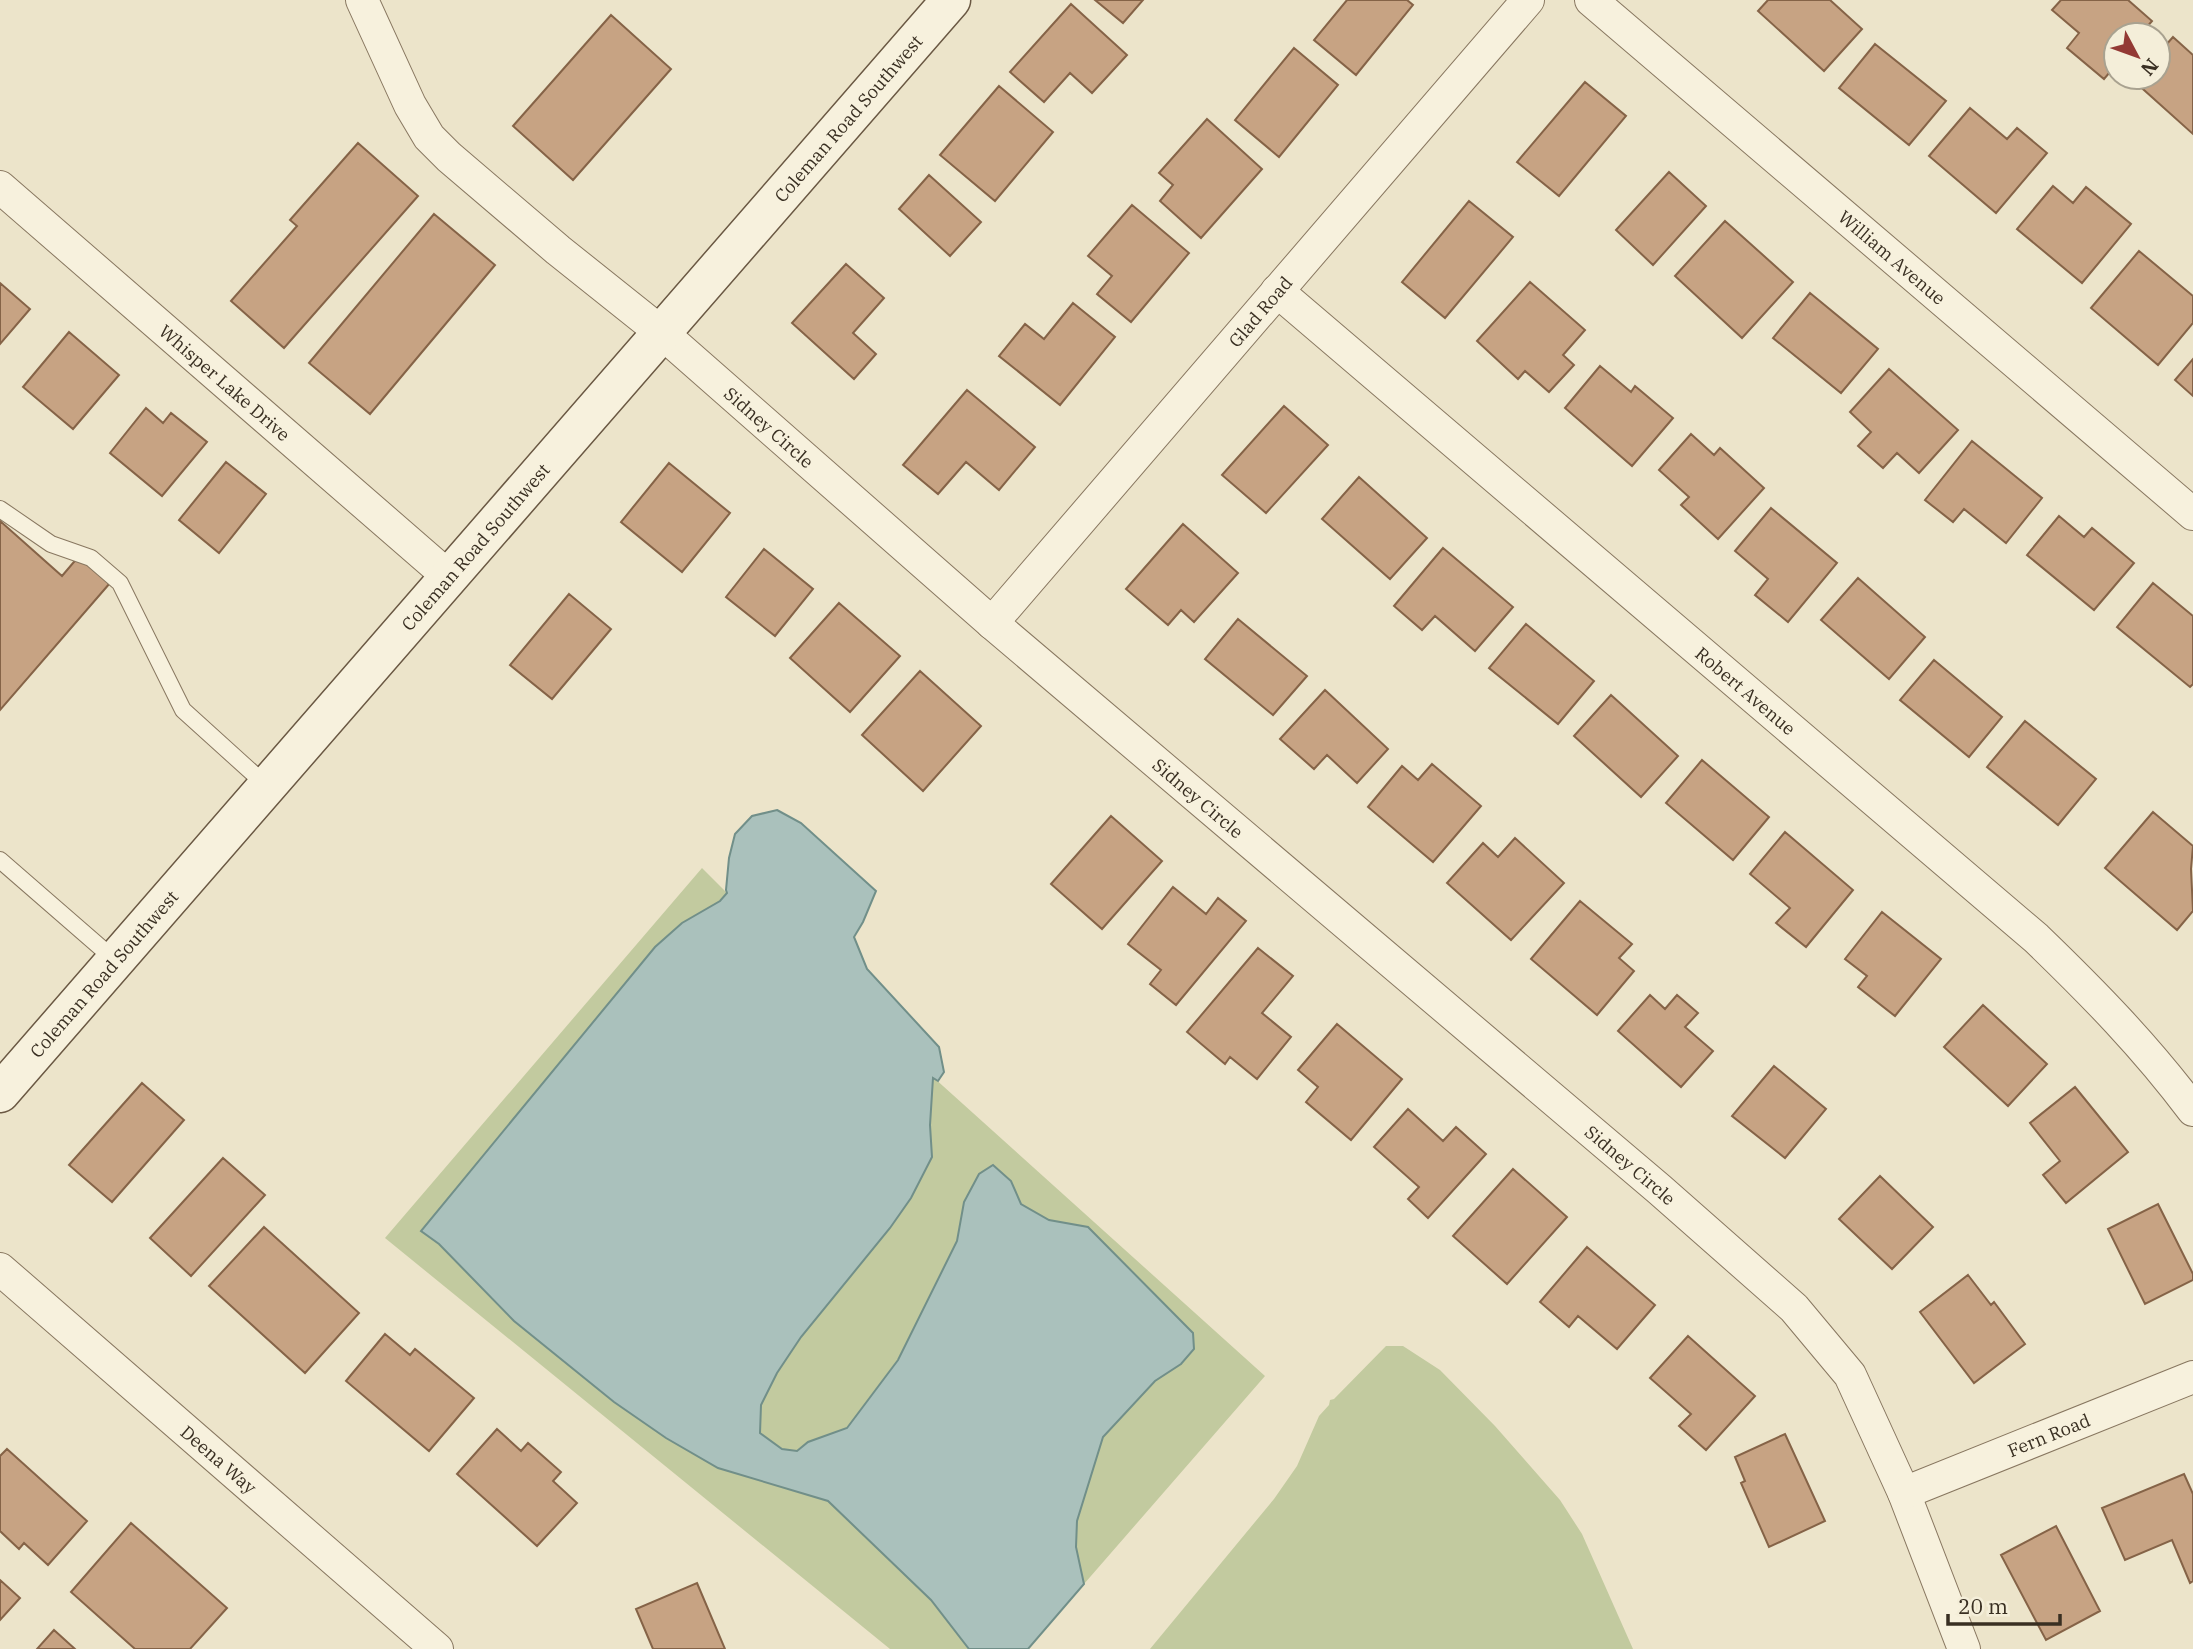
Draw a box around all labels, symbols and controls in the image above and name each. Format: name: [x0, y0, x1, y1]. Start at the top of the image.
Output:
north arrow: [2102, 21, 2172, 91]
street label: Coleman Road Southwest: [769, 30, 927, 207]
text: N: [2136, 54, 2164, 81]
street label: William Avenue: [1834, 205, 1951, 309]
street label: Glad Road: [1223, 271, 1297, 352]
street label: Whisper Lake Drive: [155, 319, 295, 446]
street label: Sidney Circle: [720, 382, 819, 473]
street label: Coleman Road Southwest: [396, 458, 554, 635]
street label: Robert Avenue: [1691, 641, 1801, 740]
street label: Sidney Circle: [1148, 753, 1248, 843]
street label: Coleman Road Southwest: [25, 885, 183, 1062]
street label: Sidney Circle: [1580, 1120, 1680, 1210]
street label: Fern Road: [2004, 1408, 2093, 1462]
street label: Deena Way: [176, 1420, 262, 1499]
scale bar: [1948, 1582, 2060, 1626]
text: 20 m: [1958, 1592, 2008, 1620]

